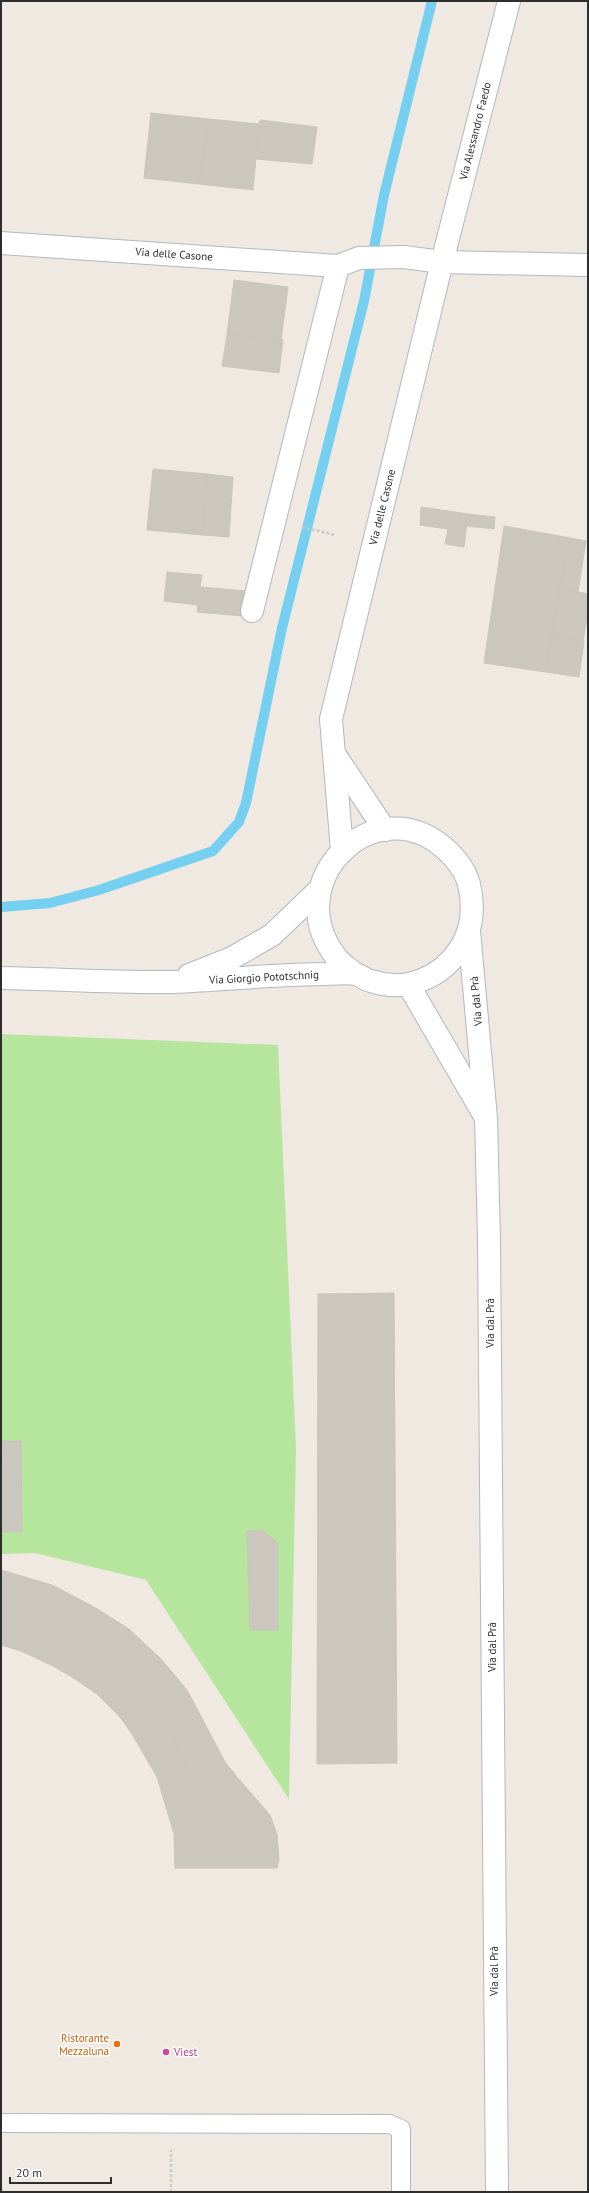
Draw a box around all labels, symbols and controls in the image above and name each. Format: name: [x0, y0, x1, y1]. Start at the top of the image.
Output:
street label: Via Alessandro Faedo: [456, 81, 494, 182]
street label: Via delle Casone: [134, 244, 214, 264]
street label: Via delle Casone: [366, 467, 398, 547]
street label: Via Giorgio Pototschnig: [208, 967, 319, 987]
street label: Via dal Prà: [467, 975, 485, 1028]
street label: Via dal Prà: [483, 1298, 497, 1349]
street label: Via dal Prà: [485, 1622, 499, 1673]
street label: Via dal Prà: [487, 1946, 501, 1997]
place label: Ristorante Mezzaluna: [59, 2031, 109, 2058]
marker: Ristorante Mezzaluna: [112, 2039, 122, 2049]
place label: Viest: [173, 2045, 197, 2059]
marker: Viest: [161, 2047, 171, 2057]
scale bar: [10, 2159, 111, 2185]
text: 20 m: [16, 2165, 42, 2180]

